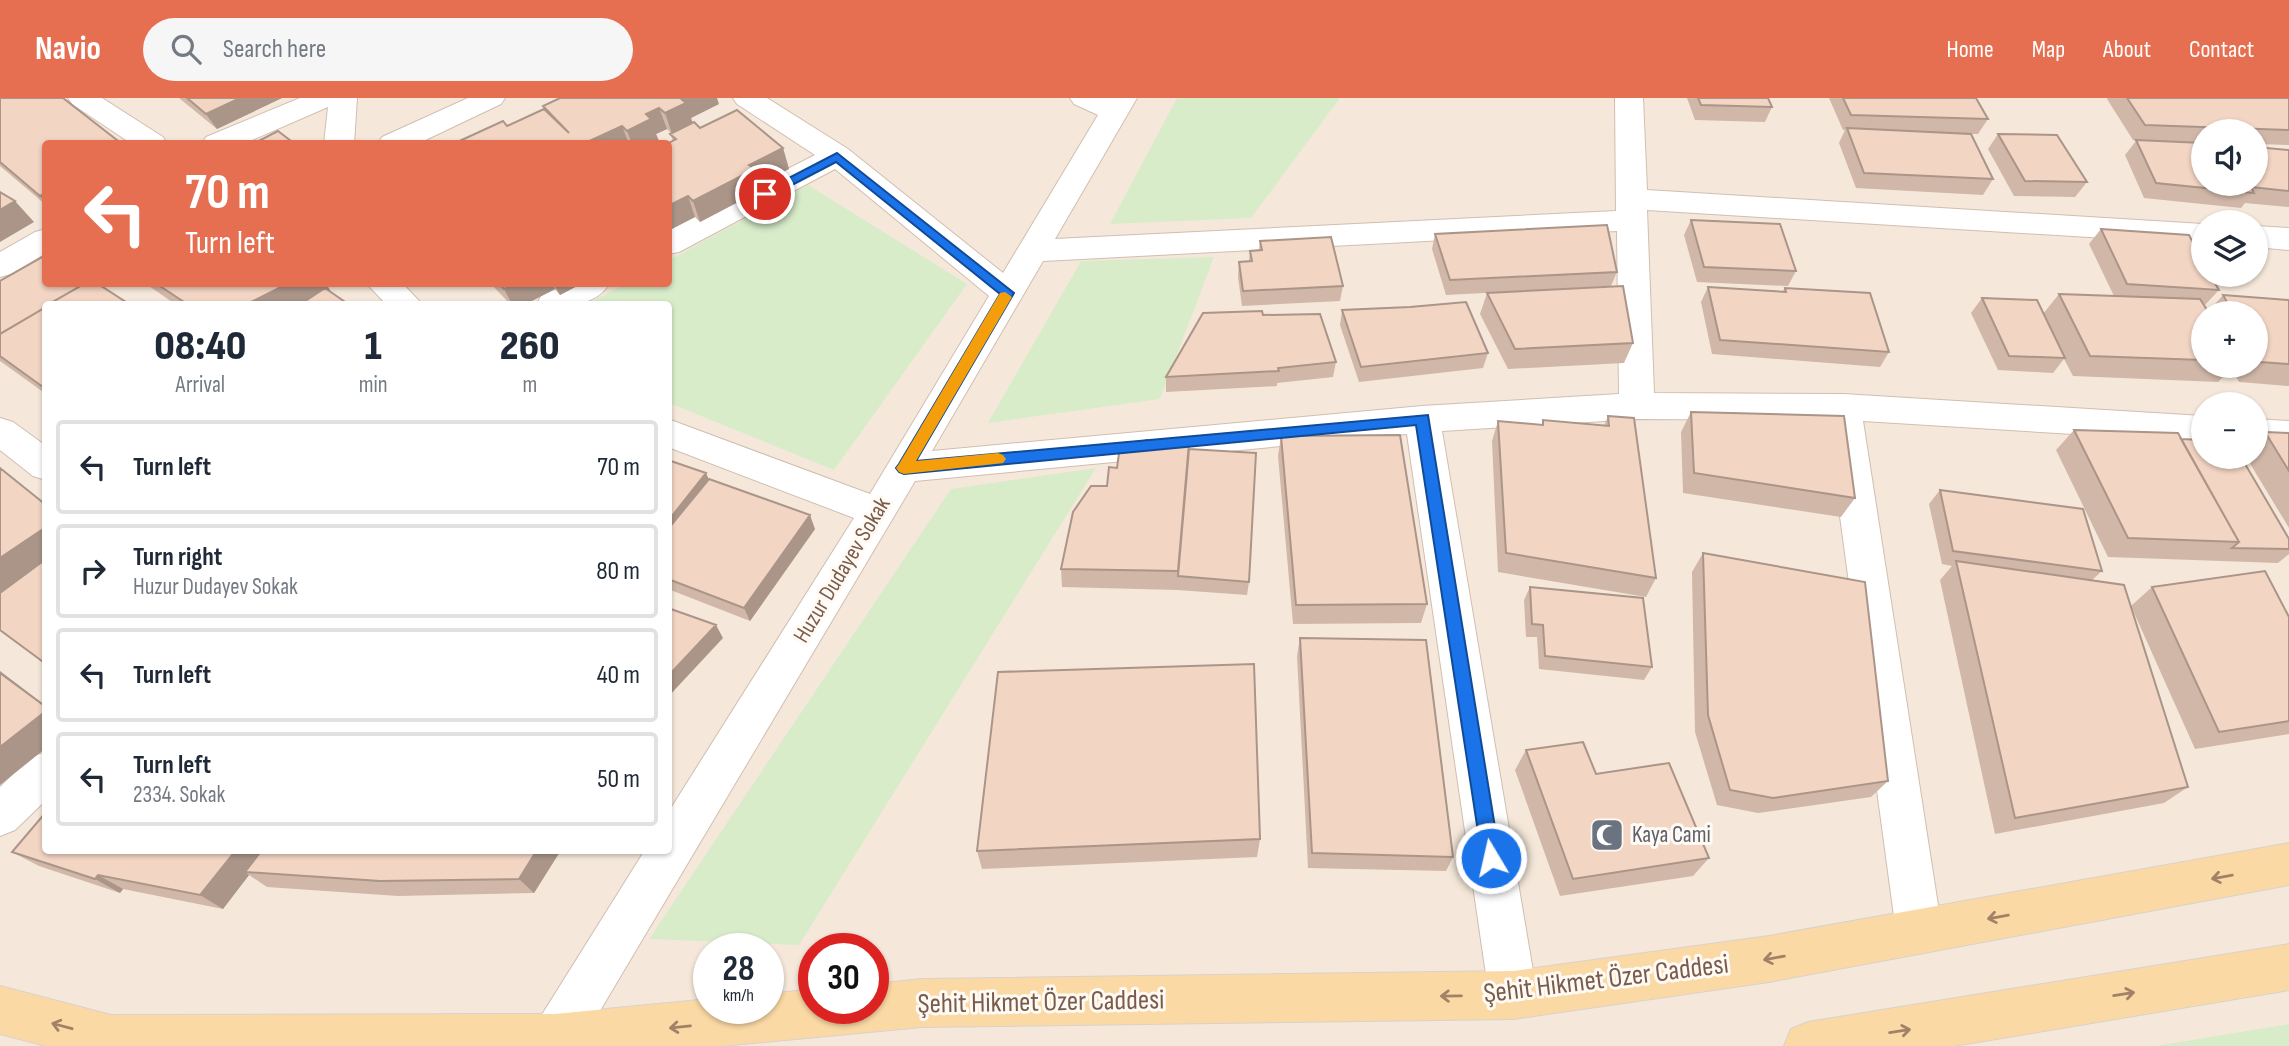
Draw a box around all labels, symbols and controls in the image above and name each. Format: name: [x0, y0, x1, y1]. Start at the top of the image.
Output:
search box: [143, 18, 633, 81]
text: Navio: [35, 29, 101, 69]
icon: search: [167, 30, 205, 68]
text: Search here: [223, 34, 326, 65]
text: Home: [1946, 35, 1994, 64]
text: Map: [2032, 35, 2065, 64]
text: About: [2103, 35, 2151, 64]
text: Contact: [2189, 35, 2254, 64]
map controls: [2191, 119, 2268, 469]
button: sound: [2191, 119, 2268, 196]
text: 70 m: [185, 164, 270, 223]
pin: [735, 164, 795, 224]
icon: left: [70, 168, 161, 259]
icon: arrive: [746, 175, 784, 213]
button: layers: [2191, 210, 2268, 287]
text: Turn left: [185, 224, 275, 263]
button: +: [2191, 301, 2268, 378]
text: 08:40: [154, 321, 246, 372]
text: 1: [365, 321, 382, 372]
text: 260: [500, 321, 560, 372]
text: Arrival: [176, 371, 225, 399]
text: min: [359, 371, 388, 399]
text: m: [522, 371, 537, 399]
button: −: [2191, 392, 2268, 469]
icon: left: [74, 448, 112, 486]
text: Turn left: [133, 452, 211, 483]
text: 70 m: [597, 452, 640, 483]
street label: Huzur Dudayev Sokak: [788, 492, 897, 648]
text: Turn right: [133, 542, 222, 573]
icon: right: [74, 552, 112, 590]
text: 80 m: [596, 556, 640, 587]
text: Huzur Dudayev Sokak: [133, 573, 298, 601]
icon: left: [74, 656, 112, 694]
text: Turn left: [133, 660, 211, 691]
text: 40 m: [597, 660, 640, 691]
text: Turn left: [133, 750, 211, 781]
icon: left: [74, 760, 112, 798]
text: 50 m: [597, 764, 640, 795]
text: 2334. Sokak: [133, 781, 225, 809]
mosque icon: Kaya Cami: [1588, 816, 1626, 854]
position arrow: [1454, 821, 1528, 895]
place label: Kaya Cami: [1632, 821, 1711, 849]
one-way arrow: [2211, 870, 2234, 884]
one-way arrow: [1987, 911, 2010, 924]
speed limit sign: 30: [798, 933, 889, 1024]
text: 28: [723, 948, 754, 991]
street label: Şehit Hikmet Özer Caddesi: [1482, 948, 1730, 1010]
one-way arrow: [1763, 951, 1786, 965]
street label: Şehit Hikmet Özer Caddesi: [917, 983, 1165, 1021]
text: km/h: [723, 985, 754, 1006]
one-way arrow: [2112, 987, 2135, 1000]
one-way arrow: [1440, 989, 1463, 1003]
one-way arrow: [51, 1019, 74, 1032]
one-way arrow: [669, 1020, 691, 1033]
one-way arrow: [1888, 1024, 1911, 1037]

